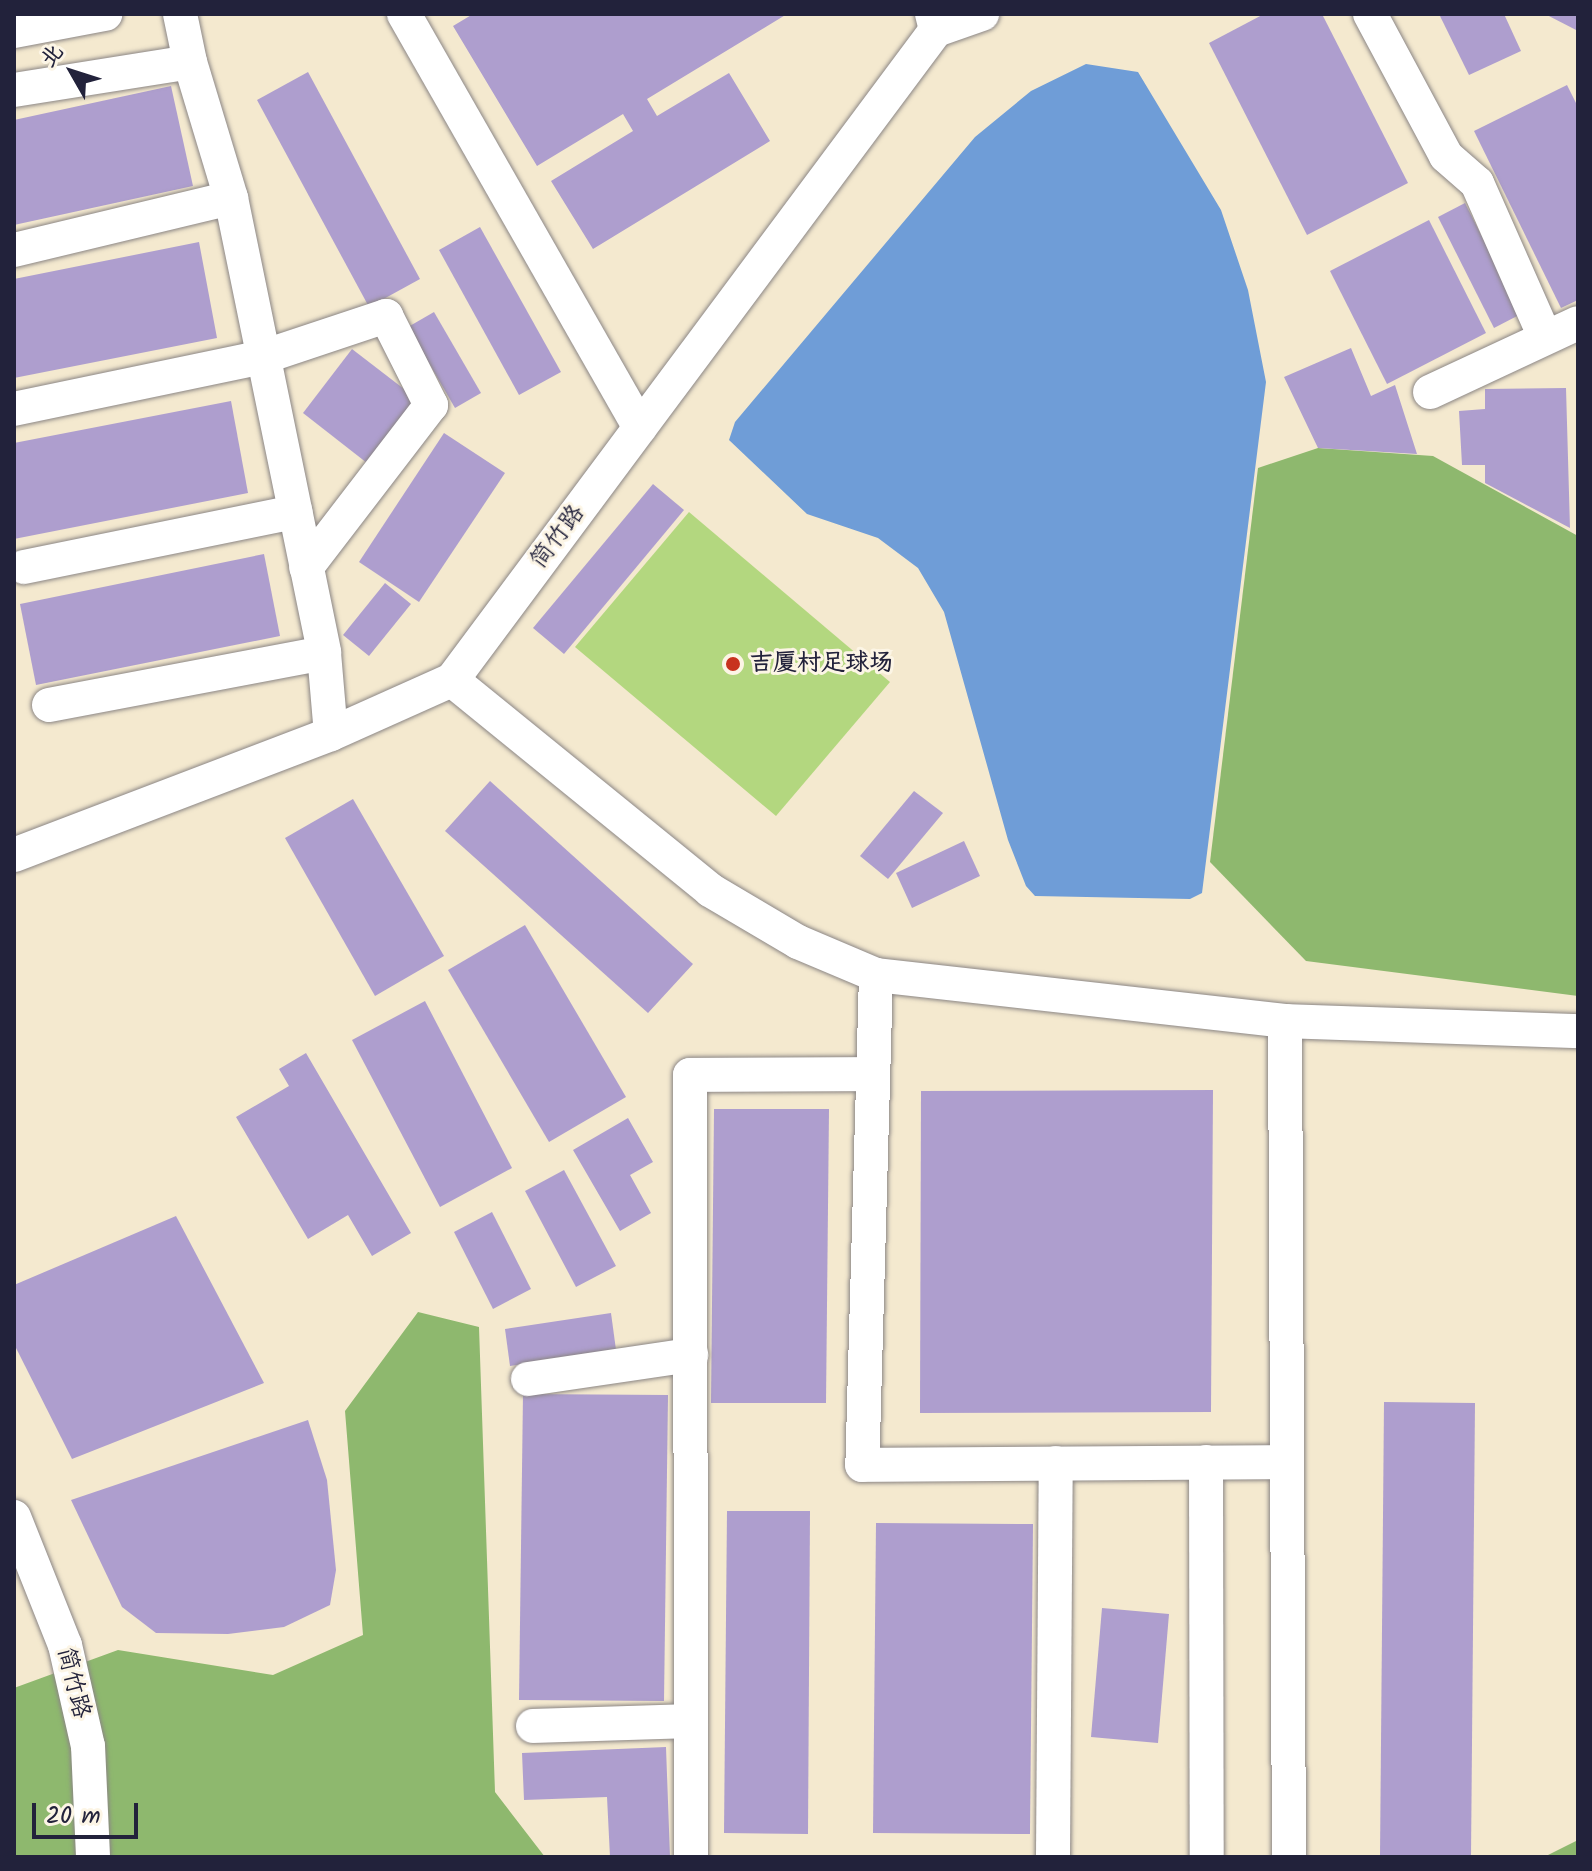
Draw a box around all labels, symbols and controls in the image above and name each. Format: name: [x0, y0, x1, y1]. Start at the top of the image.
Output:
north arrow: [32, 32, 112, 112]
text: 北: [32, 37, 73, 76]
street label: 简竹路: [525, 500, 591, 574]
place label: 吉厦村足球场: [749, 650, 893, 678]
marker: 吉厦村足球场: [724, 655, 742, 673]
street label: 简竹路: [50, 1645, 96, 1721]
scale bar: [36, 1787, 142, 1837]
text: 20 m: [46, 1797, 101, 1836]

